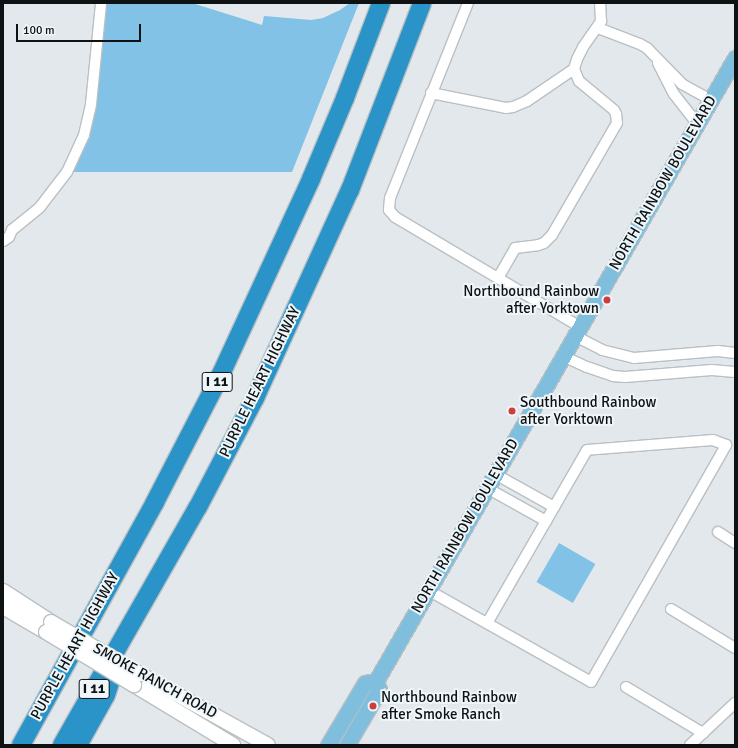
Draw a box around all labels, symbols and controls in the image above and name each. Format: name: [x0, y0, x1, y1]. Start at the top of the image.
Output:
scale bar: [18, 16, 143, 42]
text: 100 m: [23, 23, 55, 38]
street label: NORTH RAINBOW BOULEVARD: [606, 93, 720, 273]
place label: Northbound Rainbow after Yorktown: [463, 282, 599, 317]
marker: Northbound Rainbow after Yorktown: [602, 295, 612, 305]
street label: PURPLE HEART HIGHWAY: [216, 304, 304, 460]
road number: I 11: [201, 370, 233, 394]
place label: Southbound Rainbow after Yorktown: [520, 393, 656, 428]
marker: Southbound Rainbow after Yorktown: [507, 406, 517, 416]
street label: NORTH RAINBOW BOULEVARD: [408, 436, 522, 616]
street label: PURPLE HEART HIGHWAY: [27, 569, 123, 723]
street label: SMOKE RANCH ROAD: [90, 639, 220, 723]
road number: I 11: [78, 677, 110, 701]
place label: Northbound Rainbow after Smoke Ranch: [381, 688, 517, 723]
marker: Northbound Rainbow after Smoke Ranch: [368, 701, 378, 711]

